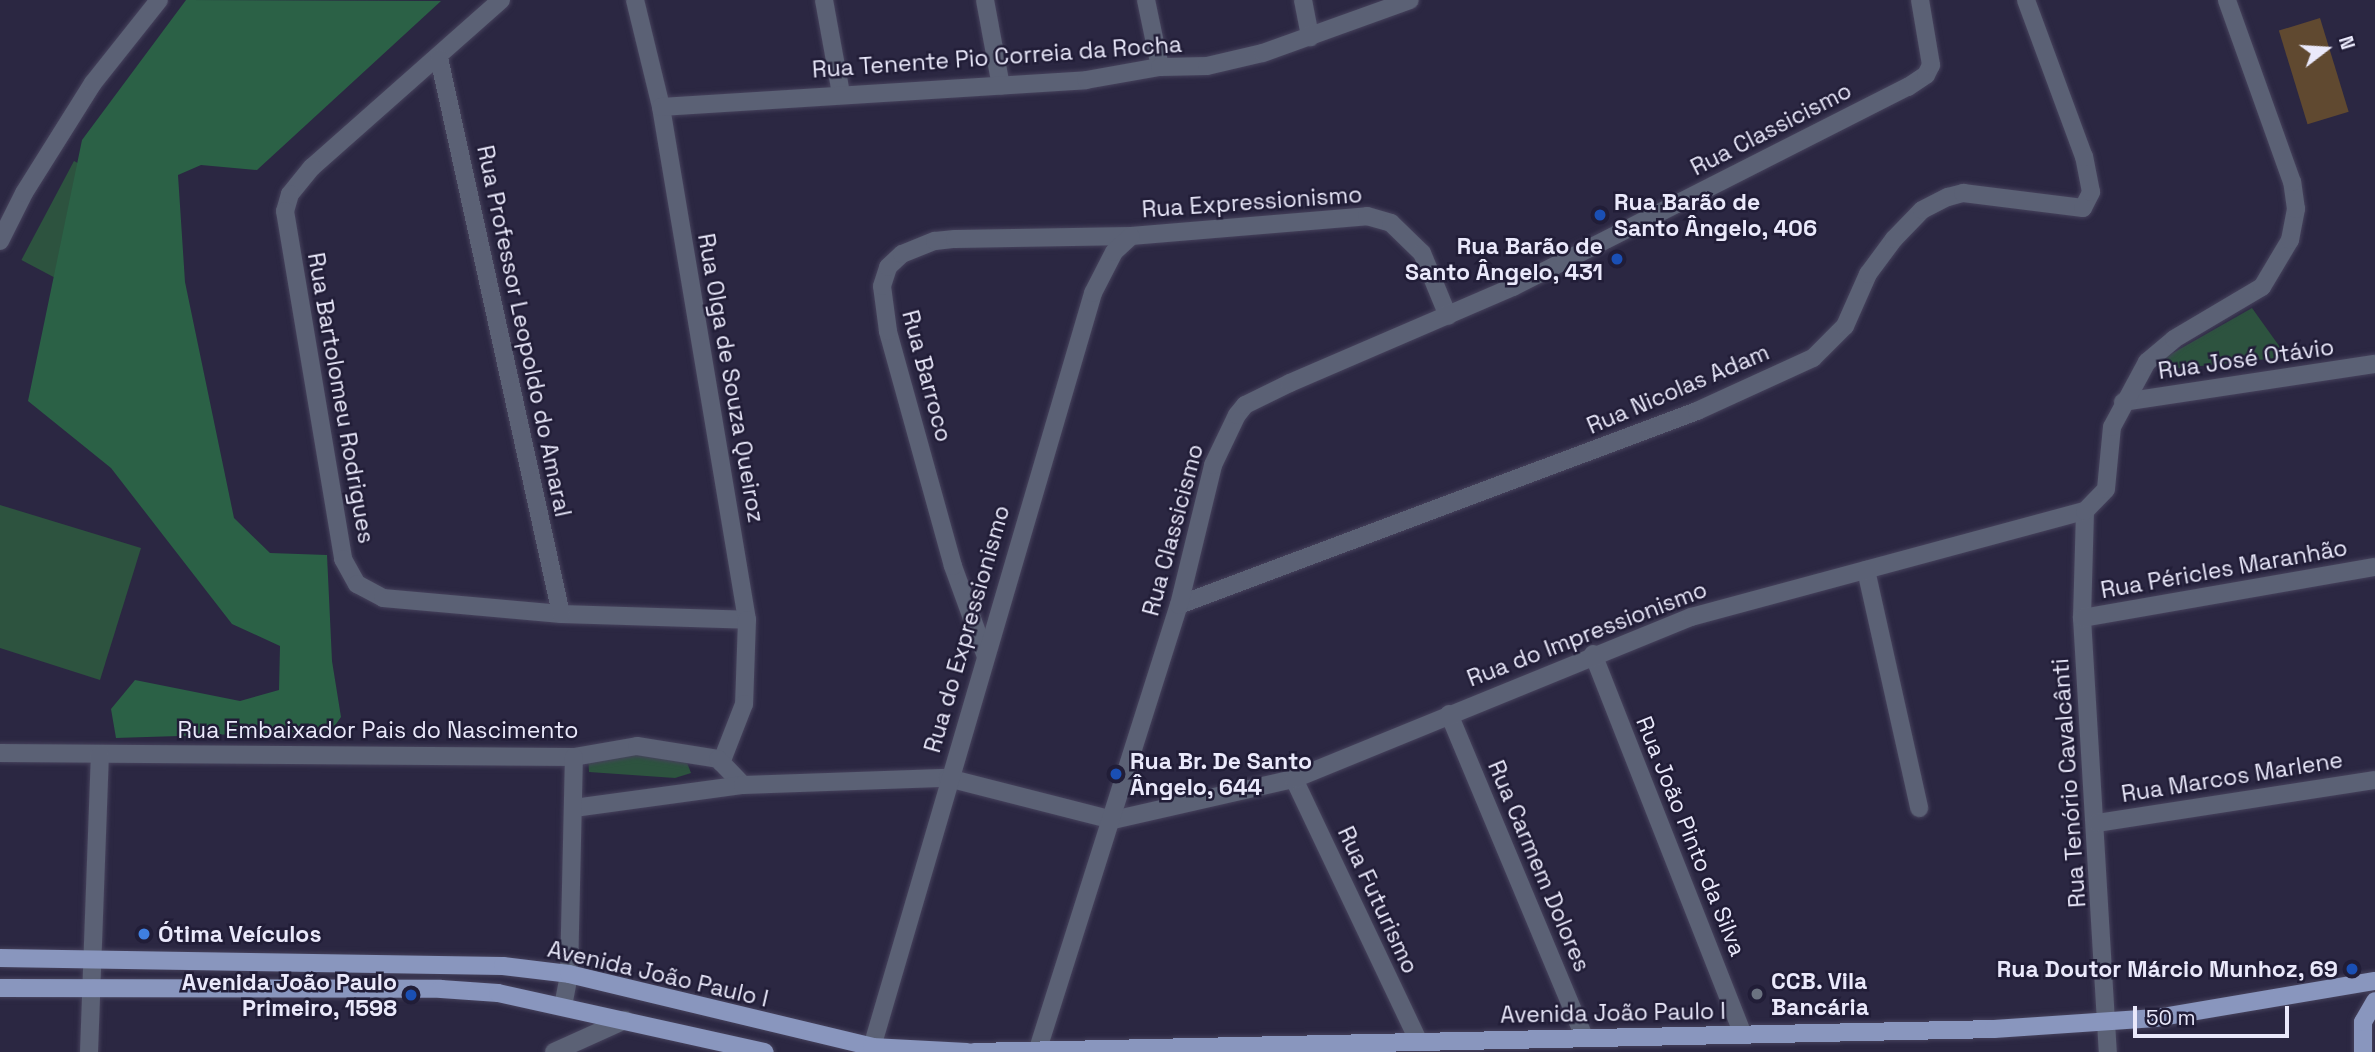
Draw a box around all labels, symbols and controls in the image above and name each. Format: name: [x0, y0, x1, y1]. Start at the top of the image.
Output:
north arrow: [2291, 14, 2361, 84]
street label: Rua Tenente Pio Correia da Rocha: [811, 30, 1183, 84]
text: N: [2333, 33, 2360, 52]
street label: Rua Classicismo: [1686, 77, 1856, 181]
street label: Rua Professor Leopoldo do Amaral: [471, 143, 577, 519]
street label: Rua Expressionismo: [1141, 181, 1363, 223]
place label: Rua Barão de Santo Ângelo, 406: [1614, 188, 1818, 242]
marker: Rua Barão de Santo Ângelo, 406: [1592, 207, 1608, 223]
street label: Rua Olga de Souza Queiroz: [692, 231, 770, 525]
place label: Rua Barão de Santo Ângelo, 431: [1404, 232, 1603, 286]
street label: Rua Bartolomeu Rodrigues: [302, 250, 380, 546]
marker: Rua Barão de Santo Ângelo, 431: [1609, 251, 1625, 267]
street label: Rua Barroco: [896, 307, 958, 445]
street label: Rua José Otávio: [2156, 333, 2336, 385]
street label: Rua Nicolas Adam: [1583, 338, 1773, 440]
street label: Rua Classicismo: [1137, 441, 1209, 619]
street label: Rua do Expressionismo: [918, 502, 1016, 756]
street label: Rua Péricles Maranhão: [2098, 534, 2350, 604]
street label: Rua do Impressionismo: [1463, 575, 1711, 693]
street label: Rua Tenório Cavalcânti: [2046, 657, 2092, 909]
street label: Rua João Pinto da Silva: [1630, 712, 1752, 960]
street label: Rua Embaixador Pais do Nascimento: [178, 716, 578, 744]
street label: Rua Marcos Marlene: [2119, 746, 2345, 808]
place label: Rua Br. De Santo Ângelo, 644: [1130, 747, 1313, 801]
street label: Rua Carmem Dolores: [1482, 756, 1596, 976]
marker: Rua Br. De Santo Ângelo, 644: [1108, 766, 1124, 782]
street label: Rua Futurismo: [1332, 822, 1424, 978]
place label: Ótima Veículos: [158, 920, 322, 948]
marker: Ótima Veículos: [136, 926, 152, 942]
street label: Avenida João Paulo I: [545, 935, 771, 1013]
place label: Rua Doutor Márcio Munhoz, 69: [1996, 955, 2338, 983]
marker: Rua Doutor Márcio Munhoz, 69: [2344, 961, 2360, 977]
place label: CCB. Vila Bancária: [1771, 967, 1869, 1021]
place label: Avenida João Paulo Primeiro, 1598: [182, 968, 397, 1022]
marker: CCB. Vila Bancária: [1749, 986, 1765, 1002]
marker: Avenida João Paulo Primeiro, 1598: [403, 987, 419, 1003]
scale bar: [2137, 992, 2293, 1036]
street label: Avenida João Paulo I: [1500, 997, 1726, 1029]
text: 50 m: [2146, 1004, 2196, 1031]

